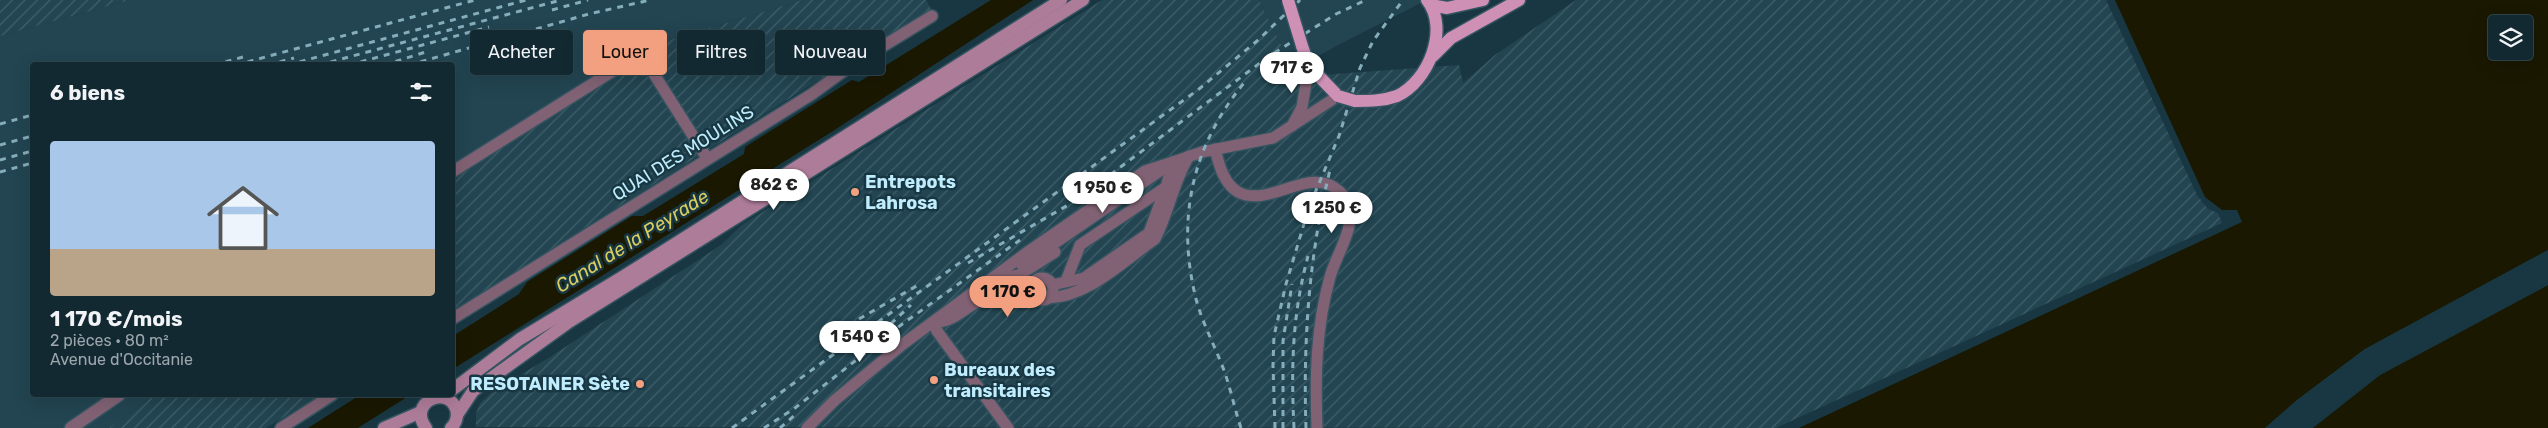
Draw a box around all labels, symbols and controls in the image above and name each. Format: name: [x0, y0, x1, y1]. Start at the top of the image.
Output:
map controls: [2488, 15, 2533, 60]
button: layers: [2488, 15, 2533, 60]
chip: Acheter: [470, 30, 573, 75]
chip: Louer: [583, 30, 667, 75]
chip: Filtres: [677, 30, 765, 75]
chip: Nouveau: [775, 30, 885, 75]
pin: 717 €: [1257, 52, 1327, 94]
text: 717 €: [1271, 58, 1313, 77]
icon: filters: [407, 78, 435, 106]
text: 6 biens: [50, 80, 125, 105]
street label: QUAI DES MOULINS: [608, 101, 758, 205]
pin: 862 €: [739, 168, 809, 211]
place label: Entrepots Lahrosa: [865, 171, 956, 214]
pin: 1 950 €: [1057, 172, 1149, 214]
icon: home: [198, 173, 288, 263]
text: 862 €: [750, 175, 798, 194]
text: 1 950 €: [1074, 178, 1132, 197]
water label: Canal de la Peyrade: [551, 184, 713, 297]
marker: Entrepots Lahrosa: [849, 186, 861, 198]
pin: 1 250 €: [1286, 192, 1378, 234]
text: 1 250 €: [1303, 198, 1361, 217]
pin: 1 170 €: [962, 276, 1054, 318]
text: 1 170 €: [980, 282, 1036, 301]
text: 1 170 €/mois: [50, 306, 183, 331]
pin: 1 540 €: [814, 320, 906, 363]
text: 1 540 €: [830, 327, 890, 346]
text: 2 pièces · 80 m²: [50, 331, 169, 350]
text: Avenue d'Occitanie: [50, 350, 193, 369]
place label: Bureaux des transitaires: [944, 359, 1056, 402]
place label: RESOTAINER Sète: [470, 373, 630, 395]
marker: Bureaux des transitaires: [928, 374, 940, 386]
marker: RESOTAINER Sète: [634, 378, 646, 390]

